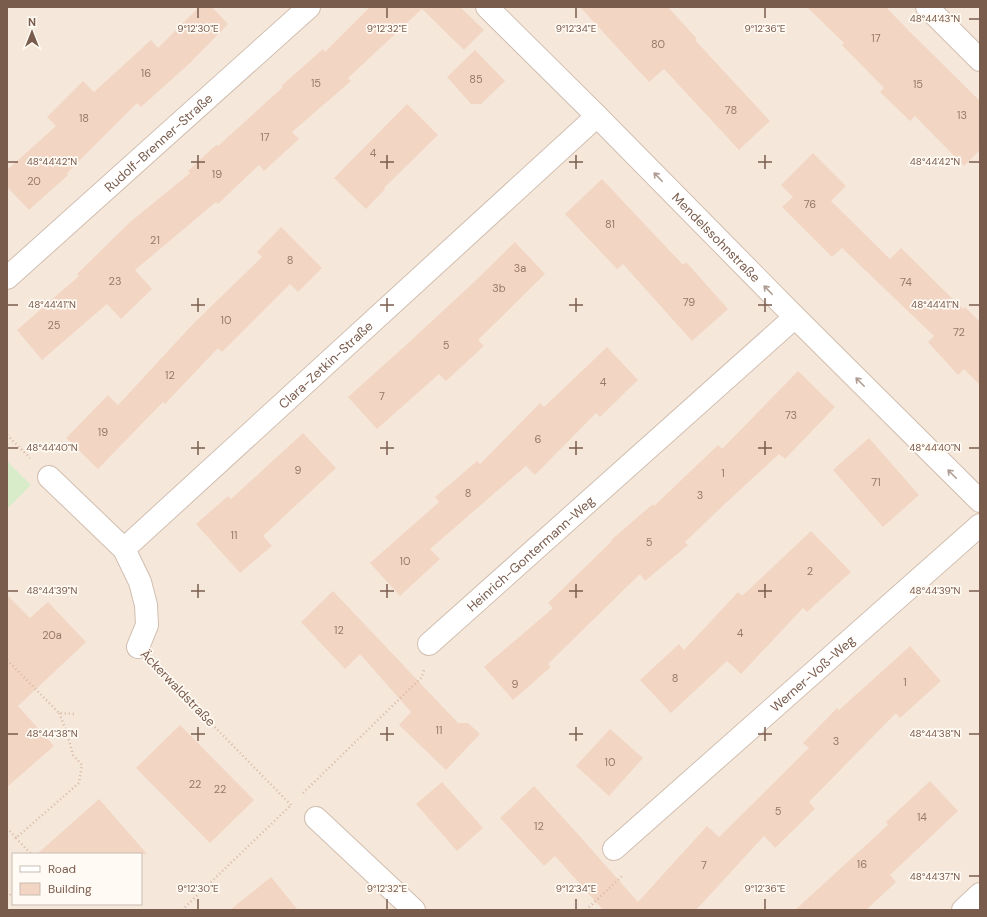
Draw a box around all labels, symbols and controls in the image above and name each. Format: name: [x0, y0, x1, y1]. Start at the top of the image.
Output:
north arrow: [12, 12, 52, 52]
text: 48°44'43"N: [910, 12, 960, 25]
text: N: [28, 15, 36, 29]
text: 9°12'30"E: [177, 22, 219, 35]
text: 9°12'32"E: [367, 22, 408, 35]
text: 9°12'34"E: [556, 22, 597, 35]
text: 9°12'36"E: [745, 22, 786, 35]
house number: 17: [871, 31, 881, 45]
house number: 80: [651, 37, 665, 51]
house number: 16: [141, 66, 151, 80]
house number: 85: [469, 72, 483, 86]
house number: 15: [311, 76, 321, 90]
house number: 15: [913, 77, 923, 91]
street label: Rudolf-Brenner-Straße: [100, 89, 216, 195]
house number: 78: [725, 103, 737, 117]
house number: 13: [957, 108, 967, 122]
house number: 18: [79, 111, 89, 125]
house number: 17: [260, 130, 270, 144]
house number: 4: [370, 146, 377, 160]
text: 48°44'42"N: [27, 155, 77, 168]
text: 48°44'42"N: [910, 155, 960, 168]
house number: 19: [212, 167, 222, 181]
one-way arrow: [653, 172, 663, 182]
house number: 20: [27, 174, 41, 188]
street label: Mendelssohnstraße: [669, 189, 764, 286]
house number: 76: [804, 197, 816, 211]
house number: 81: [605, 217, 615, 231]
house number: 21: [150, 233, 160, 247]
house number: 8: [287, 253, 293, 267]
house number: 3a: [514, 261, 526, 275]
house number: 23: [109, 274, 121, 288]
house number: 74: [900, 275, 912, 289]
house number: 3b: [492, 281, 506, 295]
one-way arrow: [763, 285, 773, 295]
house number: 79: [683, 295, 695, 309]
text: 48°44'41"N: [28, 298, 76, 311]
text: 48°44'41"N: [911, 298, 959, 311]
house number: 10: [221, 313, 231, 327]
street label: Clara-Zetkin-Straße: [275, 317, 376, 412]
house number: 25: [47, 318, 61, 332]
house number: 72: [953, 325, 965, 339]
house number: 5: [443, 338, 450, 352]
house number: 12: [165, 368, 175, 382]
house number: 4: [600, 375, 607, 389]
one-way arrow: [855, 377, 865, 387]
house number: 7: [379, 389, 385, 403]
house number: 73: [785, 408, 797, 422]
house number: 19: [98, 425, 108, 439]
house number: 6: [535, 432, 542, 446]
text: 48°44'40"N: [26, 441, 78, 454]
text: 48°44'40"N: [909, 441, 961, 454]
house number: 9: [295, 463, 302, 477]
house number: 1: [721, 466, 725, 480]
one-way arrow: [947, 469, 957, 479]
house number: 71: [871, 475, 881, 489]
house number: 8: [465, 486, 471, 500]
house number: 3: [697, 488, 703, 502]
street label: Heinrich-Gontermann-Weg: [463, 492, 598, 615]
house number: 11: [231, 528, 237, 542]
house number: 5: [646, 535, 653, 549]
house number: 10: [400, 554, 410, 568]
house number: 2: [807, 564, 813, 578]
text: 48°44'39"N: [26, 584, 78, 597]
text: 48°44'39"N: [909, 584, 961, 597]
house number: 12: [334, 623, 344, 637]
house number: 4: [737, 626, 744, 640]
house number: 20a: [42, 628, 62, 642]
street label: Werner-Voß-Weg: [767, 631, 858, 715]
street label: Äckerwaldstraße: [137, 646, 219, 730]
house number: 8: [672, 671, 678, 685]
house number: 1: [903, 675, 907, 689]
house number: 9: [512, 677, 519, 691]
house number: 11: [436, 723, 442, 737]
text: 48°44'38"N: [26, 727, 78, 740]
text: 48°44'38"N: [909, 727, 961, 740]
house number: 3: [833, 734, 839, 748]
house number: 10: [605, 755, 615, 769]
house number: 22: [189, 777, 201, 791]
house number: 22: [214, 782, 226, 796]
house number: 5: [775, 804, 782, 818]
house number: 14: [917, 810, 927, 824]
house number: 12: [534, 819, 544, 833]
legend: [12, 853, 142, 905]
house number: 16: [857, 857, 867, 871]
house number: 7: [701, 858, 707, 872]
text: Road: [48, 861, 76, 877]
text: 48°44'37"N: [910, 870, 960, 883]
text: Building: [48, 881, 92, 897]
text: 9°12'30"E: [177, 882, 219, 895]
text: 9°12'32"E: [367, 882, 408, 895]
text: 9°12'34"E: [556, 882, 597, 895]
text: 9°12'36"E: [745, 882, 786, 895]

